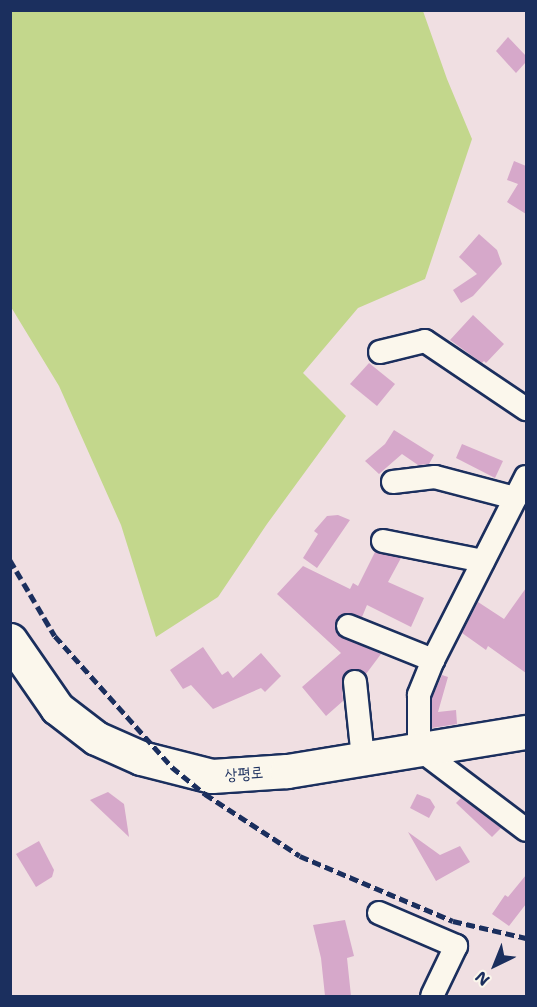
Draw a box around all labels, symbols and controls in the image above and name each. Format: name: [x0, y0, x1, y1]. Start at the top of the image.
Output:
street label: 상평로: [224, 763, 264, 785]
north arrow: [465, 935, 525, 995]
text: N: [471, 967, 494, 991]

